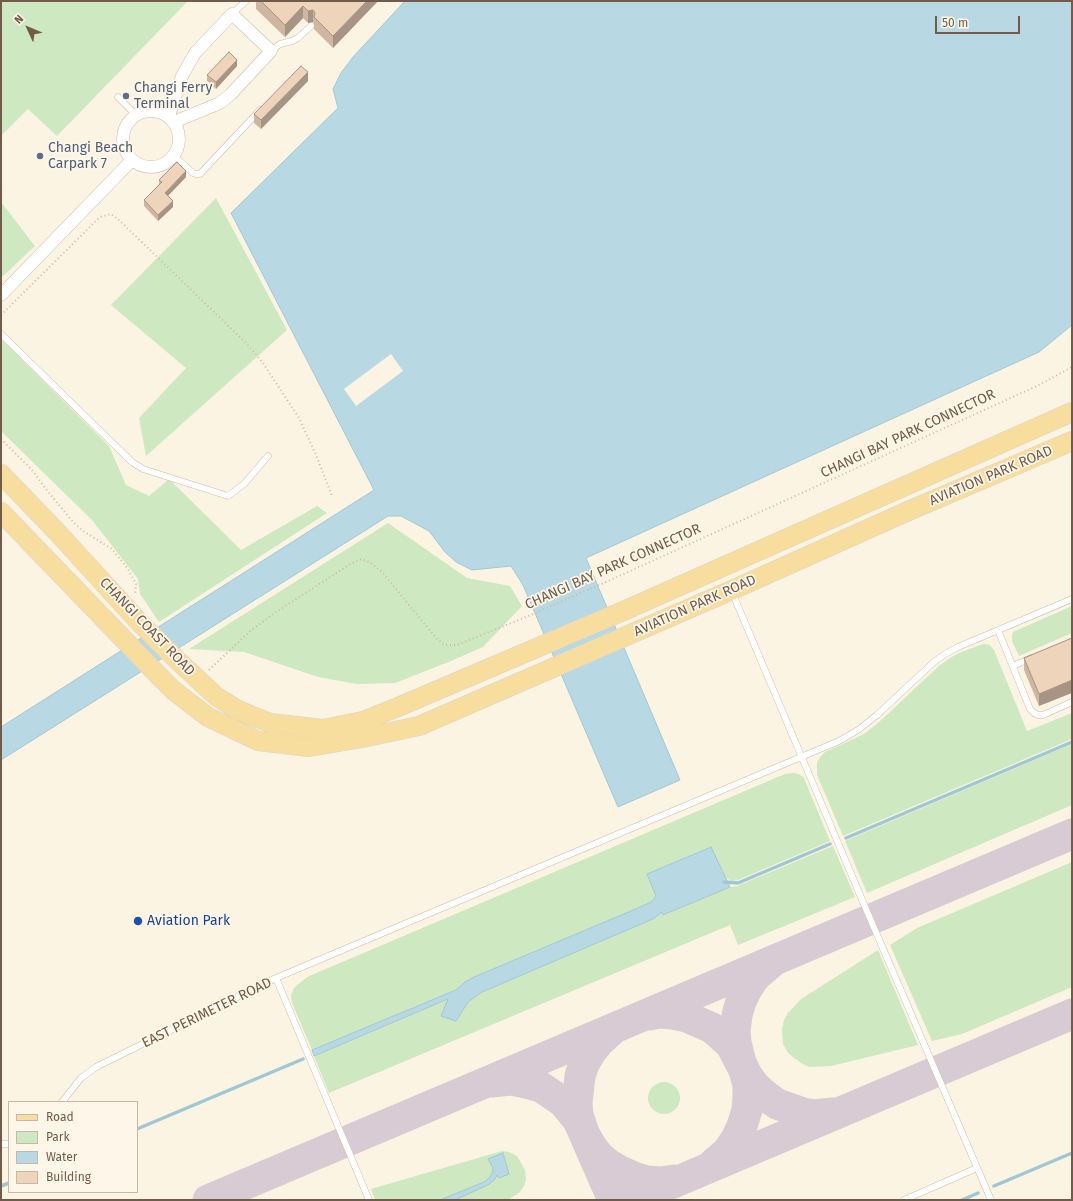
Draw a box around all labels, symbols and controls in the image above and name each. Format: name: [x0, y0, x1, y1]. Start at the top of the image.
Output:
north arrow: [8, 8, 48, 48]
scale bar: [937, 8, 1022, 34]
text: N: [12, 12, 26, 26]
text: 50 m: [942, 16, 968, 30]
place label: Changi Ferry Terminal: [134, 80, 212, 112]
marker: Changi Ferry Terminal: [121, 91, 131, 101]
place label: Changi Beach Carpark 7: [48, 140, 133, 172]
marker: Changi Beach Carpark 7: [35, 151, 45, 161]
street label: CHANGI BAY PARK CONNECTOR: [818, 386, 998, 482]
street label: AVIATION PARK ROAD: [927, 442, 1055, 510]
street label: CHANGI BAY PARK CONNECTOR: [522, 521, 704, 613]
street label: AVIATION PARK ROAD: [631, 571, 759, 641]
street label: CHANGI COAST ROAD: [96, 574, 198, 680]
place label: Aviation Park: [147, 913, 230, 929]
marker: Aviation Park: [132, 915, 144, 927]
street label: EAST PERIMETER ROAD: [139, 974, 275, 1052]
legend: [8, 1101, 138, 1193]
text: Road: [46, 1110, 74, 1124]
text: Park: [46, 1130, 70, 1144]
text: Water: [46, 1150, 77, 1164]
text: Building: [46, 1170, 91, 1184]

